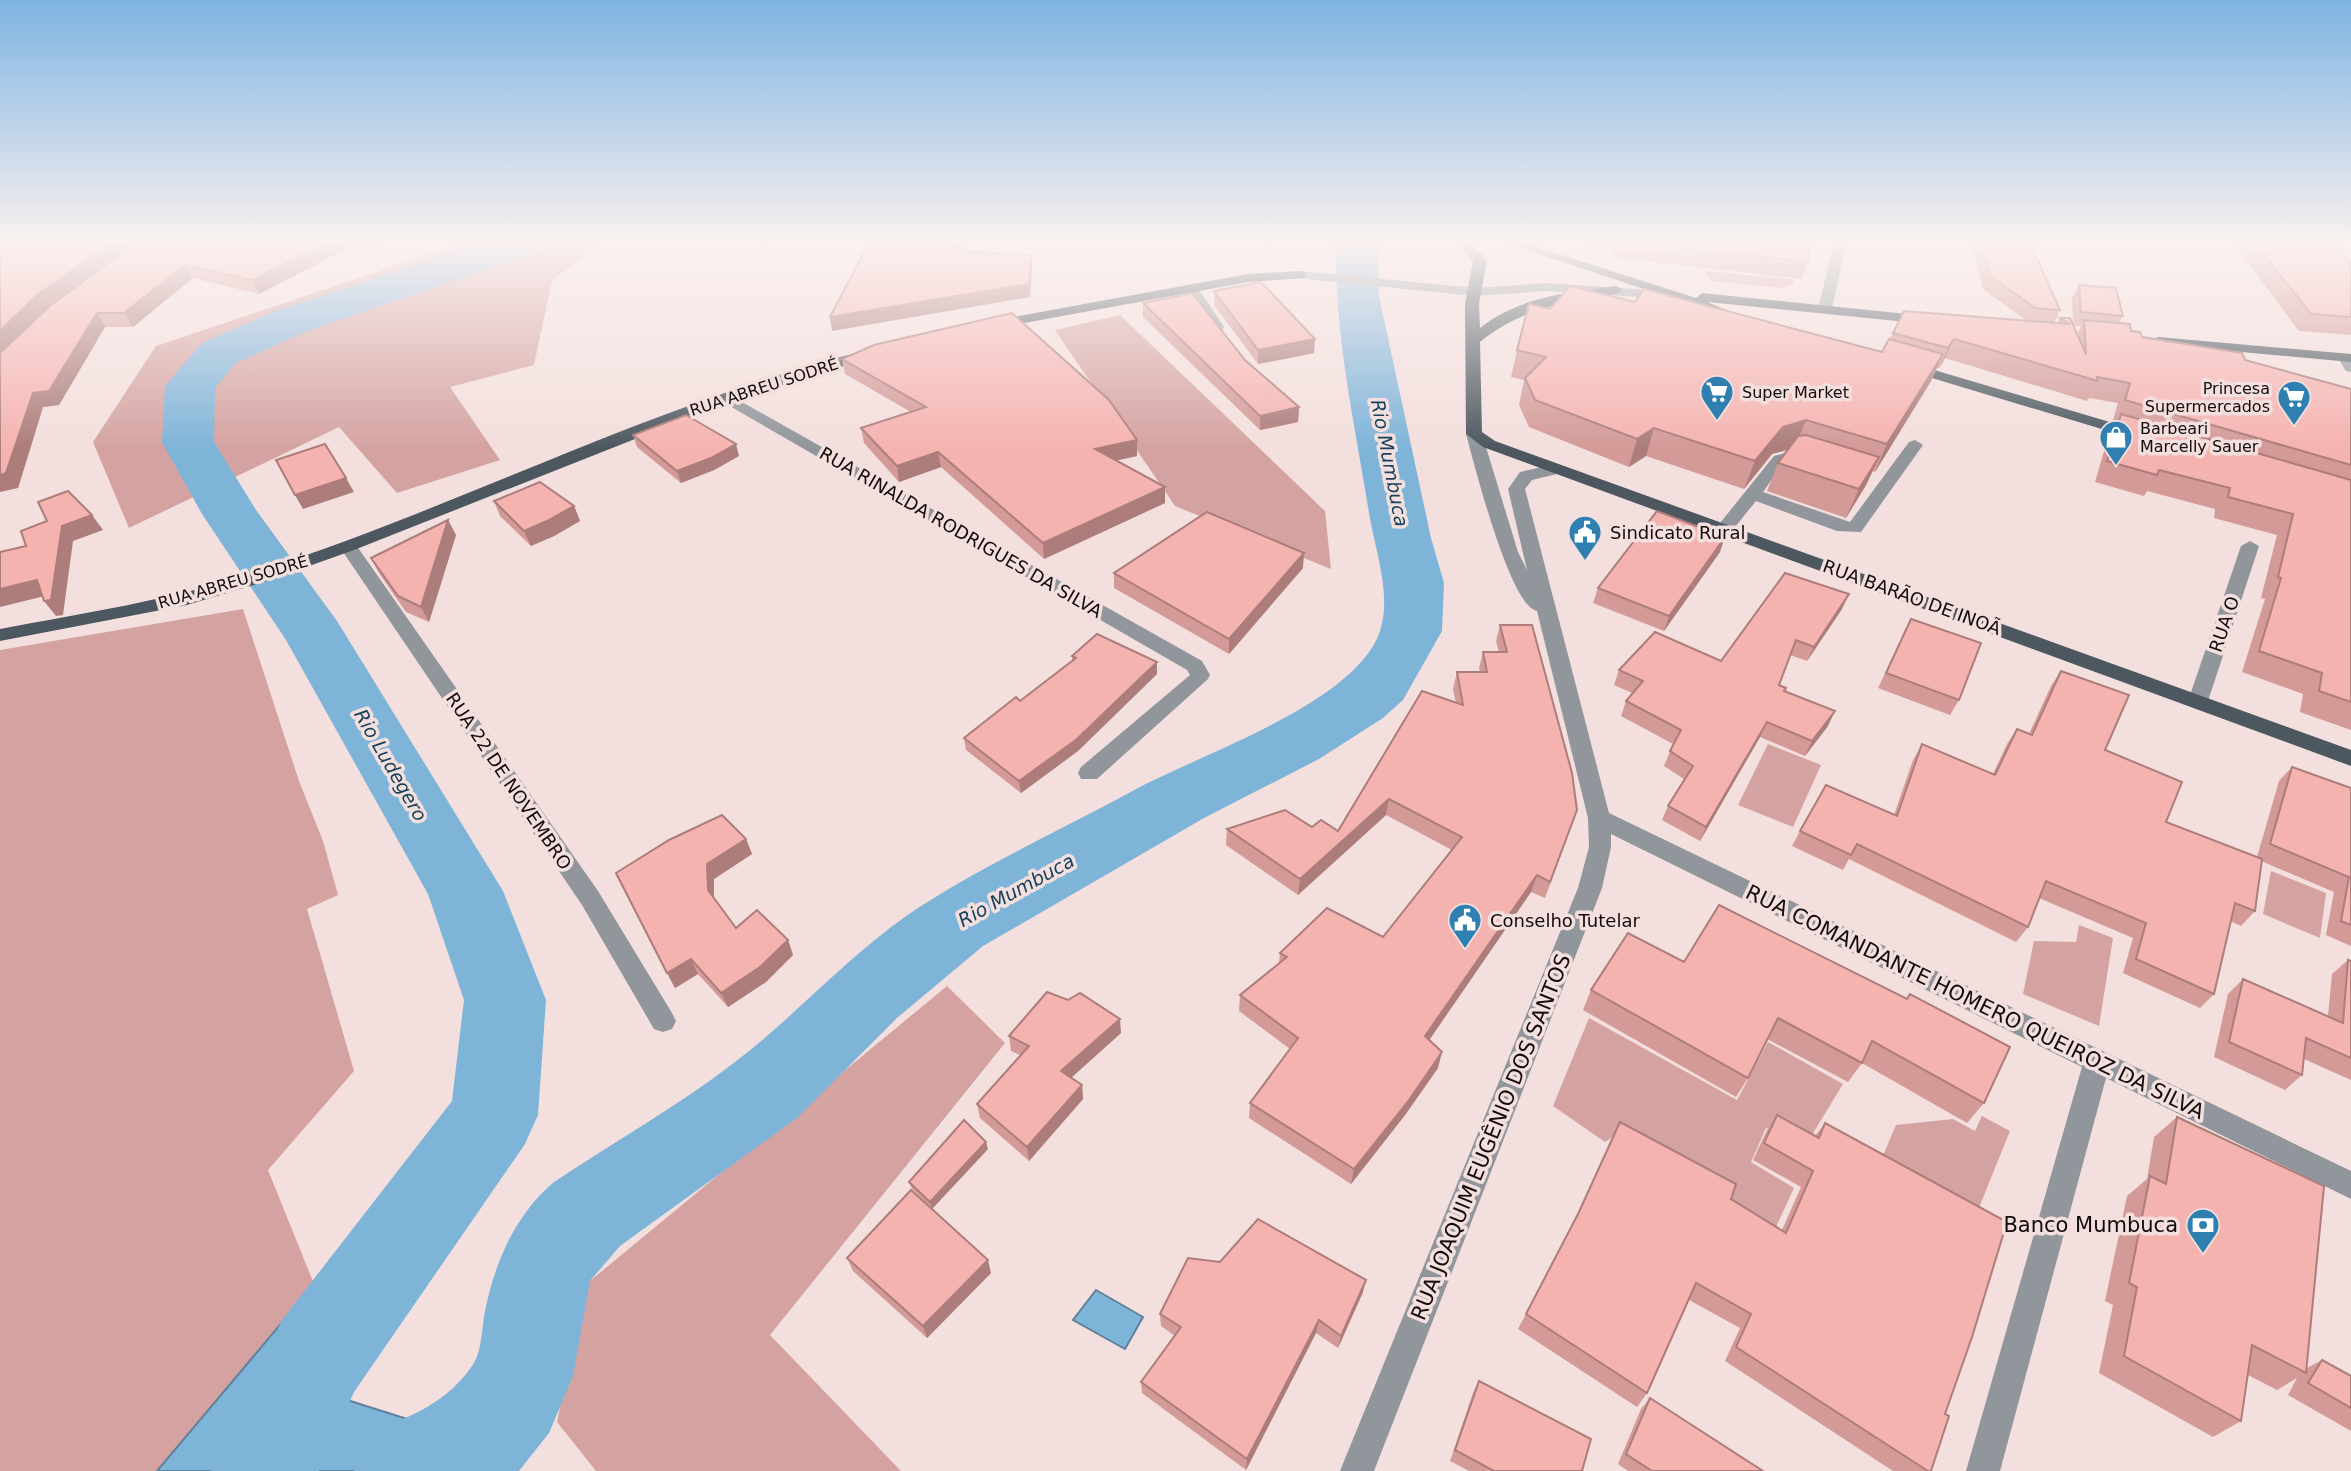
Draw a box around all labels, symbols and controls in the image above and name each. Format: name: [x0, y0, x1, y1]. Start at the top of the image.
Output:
street label: RUA ABREU SODRÉ: [687, 354, 841, 420]
supermarket icon: Super Market: [1698, 373, 1736, 422]
supermarket icon: Princesa Supermercados: [2275, 378, 2313, 427]
place label: Princesa Supermercados: [2145, 379, 2270, 416]
place label: Super Market: [1742, 383, 1849, 402]
water label: Rio Mumbuca: [1367, 397, 1413, 529]
shop icon: Barbeari Marcelly Sauer: [2097, 418, 2135, 467]
place label: Barbeari Marcelly Sauer: [2140, 419, 2259, 456]
street label: RUA RINALDA RODRIGUES DA SILVA: [816, 442, 1107, 622]
public building icon: Sindicato Rural: [1566, 513, 1604, 562]
place label: Sindicato Rural: [1610, 522, 1746, 543]
street label: RUA ABREU SODRÉ: [156, 551, 310, 613]
street label: RUA BARÃO DE INOÃ: [1820, 555, 2005, 639]
street label: RUA O: [2205, 593, 2243, 655]
street label: RUA 22 DE NOVEMBRO: [442, 689, 576, 873]
water label: Rio Ludegero: [350, 705, 432, 825]
water label: Rio Mumbuca: [954, 849, 1078, 931]
street label: RUA COMANDANTE HOMERO QUEIROZ DA SILVA: [1742, 880, 2209, 1124]
public building icon: Conselho Tutelar: [1446, 901, 1484, 950]
place label: Conselho Tutelar: [1490, 910, 1640, 931]
street label: RUA JOAQUIM EUGÊNIO DOS SANTOS: [1405, 950, 1576, 1324]
bank icon: Banco Mumbuca: [2184, 1206, 2222, 1255]
place label: Banco Mumbuca: [2003, 1213, 2178, 1237]

